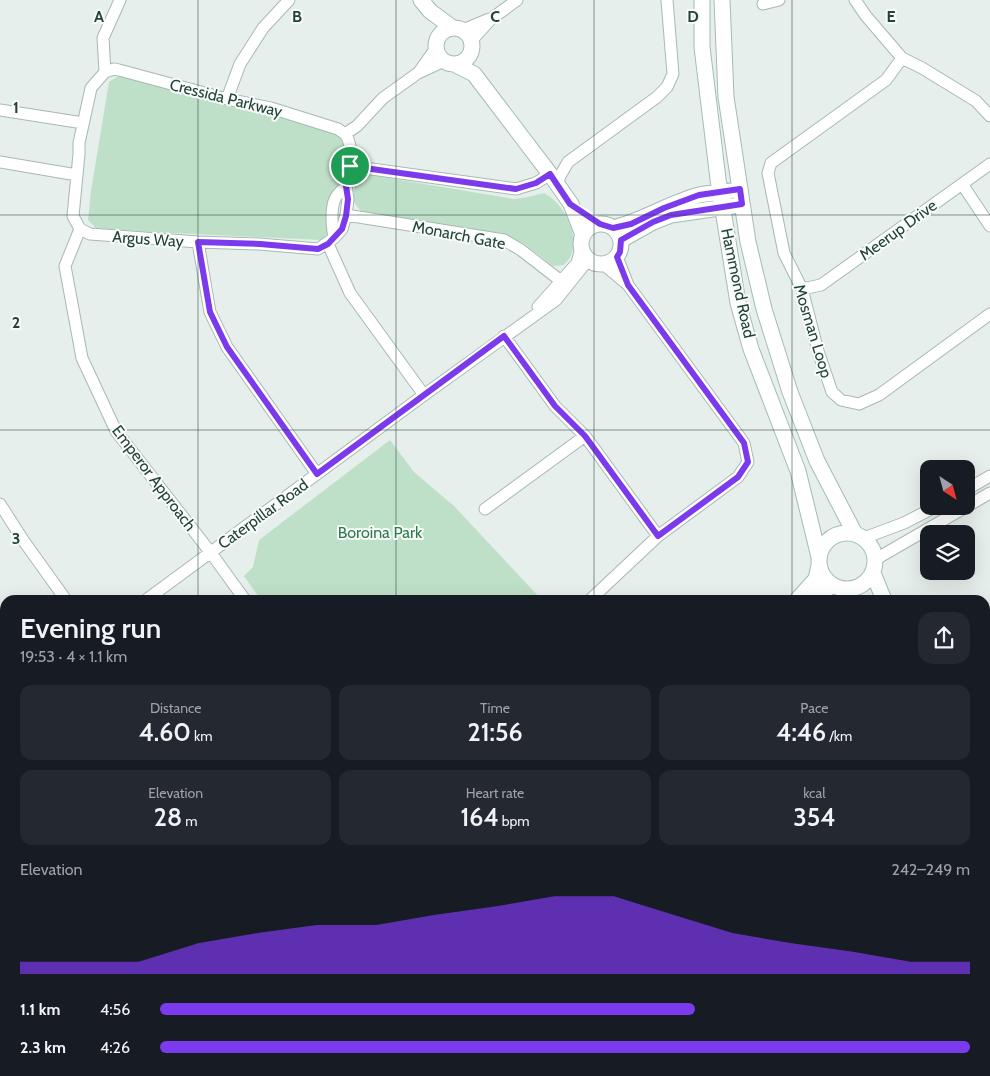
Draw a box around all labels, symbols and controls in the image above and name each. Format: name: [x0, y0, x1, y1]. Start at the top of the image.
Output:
text: A: [94, 7, 104, 26]
text: B: [292, 7, 302, 26]
text: C: [490, 7, 500, 26]
text: D: [687, 7, 699, 26]
text: E: [886, 7, 896, 26]
street label: Cressida Parkway: [168, 75, 284, 121]
text: 1: [13, 98, 19, 117]
pin: [329, 145, 371, 187]
icon: arrive: [336, 152, 364, 180]
street label: Meerup Drive: [856, 196, 940, 264]
street label: Monarch Gate: [411, 217, 507, 253]
street label: Hammond Road: [717, 226, 759, 340]
street label: Argus Way: [112, 227, 184, 251]
street label: Mosman Loop: [790, 282, 836, 380]
text: 2: [12, 313, 20, 332]
street label: Emperor Approach: [108, 422, 200, 534]
north arrow: [920, 460, 975, 515]
map controls: [920, 460, 975, 580]
street label: Caterpillar Road: [214, 475, 312, 553]
park label: Boroina Park: [338, 523, 423, 542]
button: layers: [920, 525, 975, 580]
text: 3: [12, 529, 20, 548]
text: Evening run: [20, 611, 161, 645]
button: share: [918, 612, 970, 664]
text: 19:53 · 4 × 1.1 km: [20, 647, 127, 666]
text: Distance: [150, 699, 201, 717]
text: Time: [480, 699, 510, 717]
text: Pace: [800, 699, 828, 717]
text: 4.60: [139, 717, 191, 747]
text: 21:56: [467, 717, 523, 747]
text: 4:46: [776, 717, 826, 747]
text: km: [191, 727, 213, 745]
text: /km: [826, 727, 852, 745]
text: Elevation: [148, 784, 203, 802]
text: Heart rate: [466, 784, 524, 802]
text: kcal: [803, 784, 826, 802]
text: 28: [154, 802, 182, 832]
text: 164: [460, 802, 499, 832]
text: 354: [793, 802, 835, 832]
text: m: [182, 812, 198, 830]
text: bpm: [499, 812, 530, 830]
text: Elevation: [20, 860, 83, 879]
text: 242–249 m: [891, 860, 970, 879]
text: 1.1 km: [20, 1000, 60, 1019]
text: 4:56: [100, 1000, 130, 1019]
text: 2.3 km: [20, 1038, 66, 1057]
text: 4:26: [100, 1038, 130, 1057]

